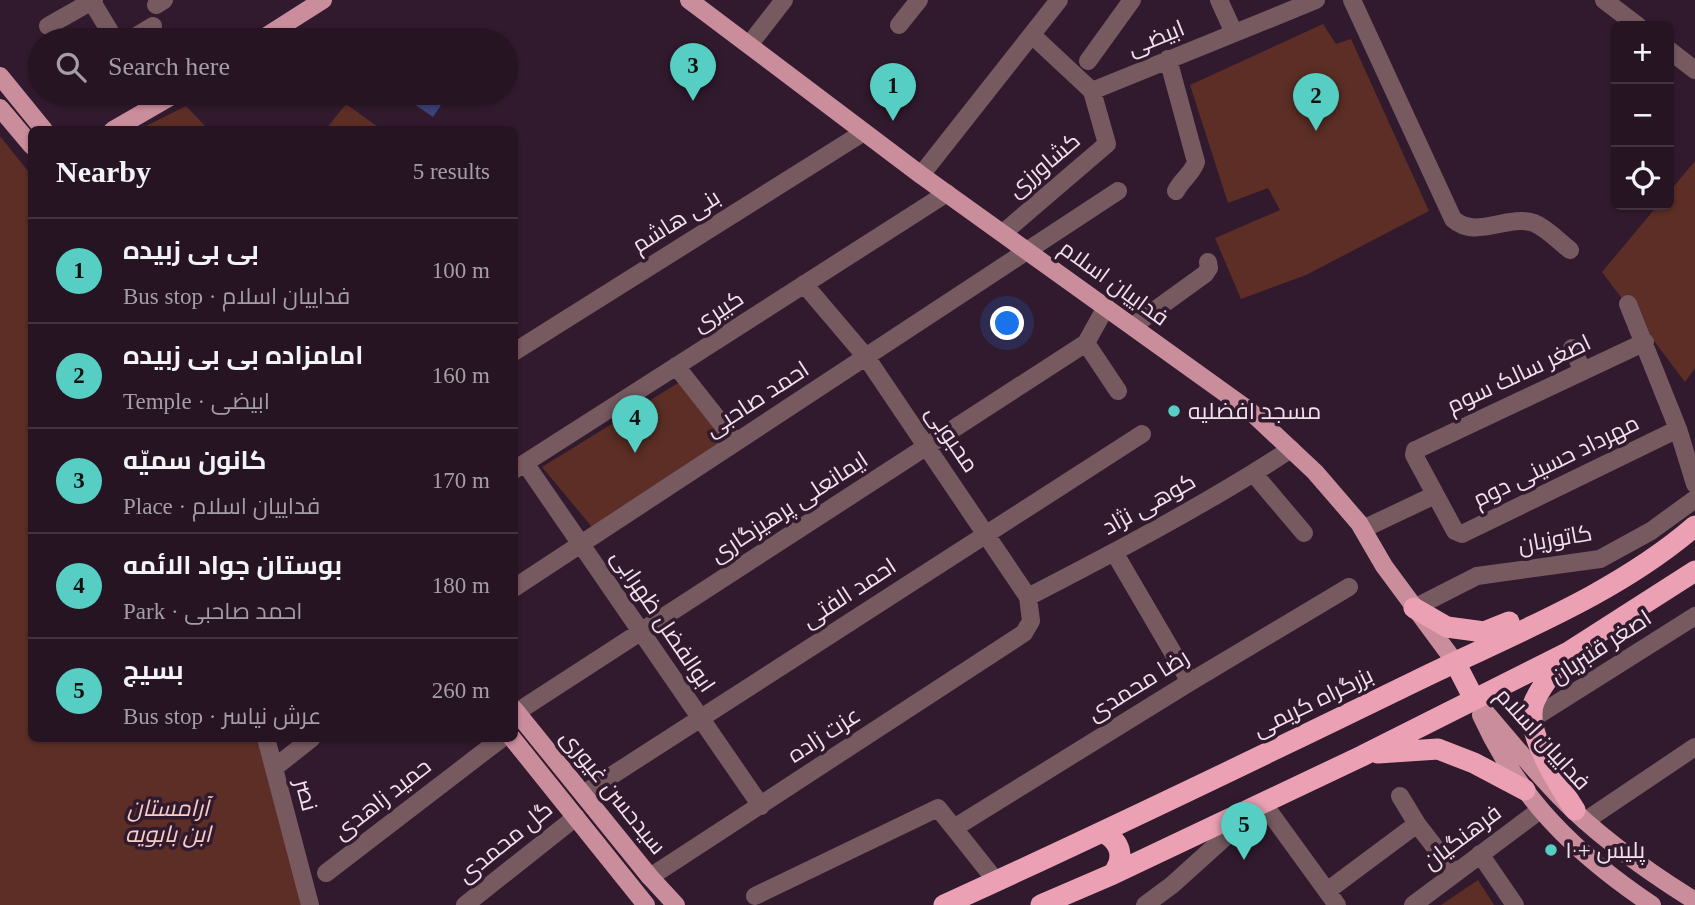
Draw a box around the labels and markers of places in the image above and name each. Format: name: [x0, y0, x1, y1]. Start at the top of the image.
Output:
pin: 3: [670, 43, 716, 101]
pin: 1: [870, 63, 916, 121]
pin: 2: [1293, 73, 1339, 131]
pin: 4: [612, 395, 658, 453]
place label: مسجد افضلیه: [1188, 399, 1321, 424]
marker: مسجد افضلیه: [1166, 403, 1182, 419]
pin: 5: [1221, 802, 1267, 860]
place label: پلیس +۱۰: [1565, 838, 1645, 865]
marker: پلیس +۱۰: [1543, 842, 1559, 858]

